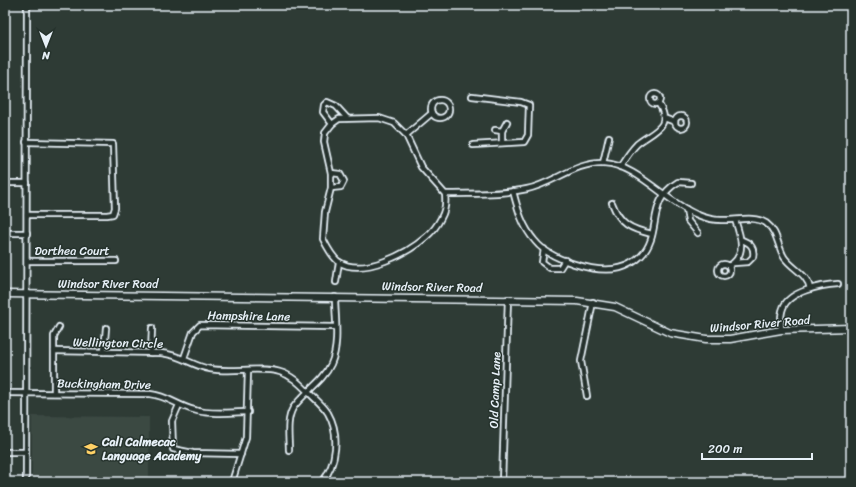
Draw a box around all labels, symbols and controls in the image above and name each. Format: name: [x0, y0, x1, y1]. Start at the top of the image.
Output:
north arrow: [26, 26, 66, 66]
text: N: [42, 46, 51, 65]
street label: Dorthea Court: [34, 240, 110, 262]
street label: Windsor River Road: [58, 273, 160, 295]
street label: Windsor River Road: [382, 275, 484, 299]
street label: Hampshire Lane: [207, 304, 291, 328]
street label: Windsor River Road: [709, 309, 813, 339]
street label: Wellington Circle: [73, 331, 163, 355]
street label: Old Camp Lane: [483, 351, 507, 429]
street label: Buckingham Drive: [57, 372, 151, 396]
place label: Cali Calmecac Language Academy: [101, 431, 202, 467]
scale bar: [702, 435, 812, 461]
text: 200 m: [708, 438, 742, 460]
school or university icon: Cali Calmecac Language Academy: [83, 441, 99, 457]

